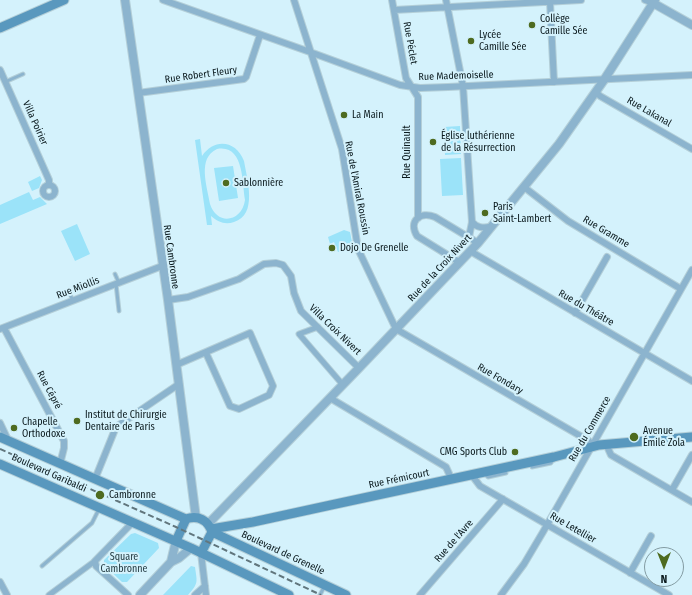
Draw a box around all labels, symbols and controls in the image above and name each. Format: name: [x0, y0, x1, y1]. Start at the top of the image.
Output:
place label: Collège Camille Sée: [540, 13, 587, 36]
marker: Collège Camille Sée: [527, 20, 537, 30]
street label: Rue Péclet: [400, 21, 420, 65]
place label: Lycée Camille Sée: [479, 29, 526, 52]
marker: Lycée Camille Sée: [466, 36, 476, 46]
street label: Rue Robert Fleury: [164, 64, 238, 86]
street label: Rue Mademoiselle: [418, 69, 494, 83]
street label: Rue Lakanal: [625, 94, 673, 130]
street label: Villa Poirier: [20, 99, 50, 147]
place label: La Main: [352, 109, 383, 121]
marker: La Main: [339, 110, 349, 120]
street label: Rue Quinault: [401, 125, 413, 179]
place label: Église luthérienne de la Résurrection: [441, 130, 515, 154]
marker: Église luthérienne de la Résurrection: [428, 137, 438, 147]
street label: Rue de l'Amiral Roussin: [342, 140, 372, 236]
place label: Sablonnière: [234, 177, 283, 189]
marker: Sablonnière: [221, 178, 231, 188]
place label: Paris Saint-Lambert: [493, 201, 551, 224]
marker: Paris Saint-Lambert: [480, 208, 490, 218]
street label: Rue Gramme: [581, 213, 631, 251]
street label: Rue Cambronne: [161, 224, 181, 290]
street label: Rue de la Croix Nivert: [406, 232, 474, 304]
place label: Dojo De Grenelle: [340, 242, 409, 254]
marker: Dojo De Grenelle: [327, 243, 337, 253]
street label: Rue Miollis: [55, 274, 101, 302]
street label: Rue du Théâtre: [556, 287, 616, 329]
street label: Villa Croix Nivert: [307, 302, 363, 358]
street label: Rue Fondary: [475, 361, 525, 397]
street label: Rue Cépré: [34, 369, 64, 411]
street label: Rue du Commerce: [566, 394, 614, 464]
place label: Institut de Chirurgie Dentaire de Paris: [85, 409, 167, 432]
place label: Chapelle Orthodoxe: [22, 416, 65, 440]
marker: Institut de Chirurgie Dentaire de Paris: [72, 416, 82, 426]
marker: Chapelle Orthodoxe: [9, 423, 19, 433]
place label: Avenue Émile Zola: [643, 425, 685, 448]
marker: Avenue Émile Zola: [628, 431, 640, 443]
place label: CMG Sports Club: [440, 446, 507, 458]
marker: CMG Sports Club: [510, 447, 520, 457]
street label: Boulevard Garibaldi: [10, 451, 88, 495]
street label: Rue Frémicourt: [368, 467, 430, 491]
marker: Cambronne: [94, 489, 106, 501]
place label: Cambronne: [109, 489, 156, 501]
street label: Rue Letellier: [548, 510, 598, 546]
street label: Rue de l'Avre: [432, 517, 476, 565]
street label: Boulevard de Grenelle: [239, 528, 327, 578]
north arrow: [644, 547, 684, 587]
park label: Square Cambronne: [101, 551, 147, 574]
text: N: [661, 572, 667, 585]

